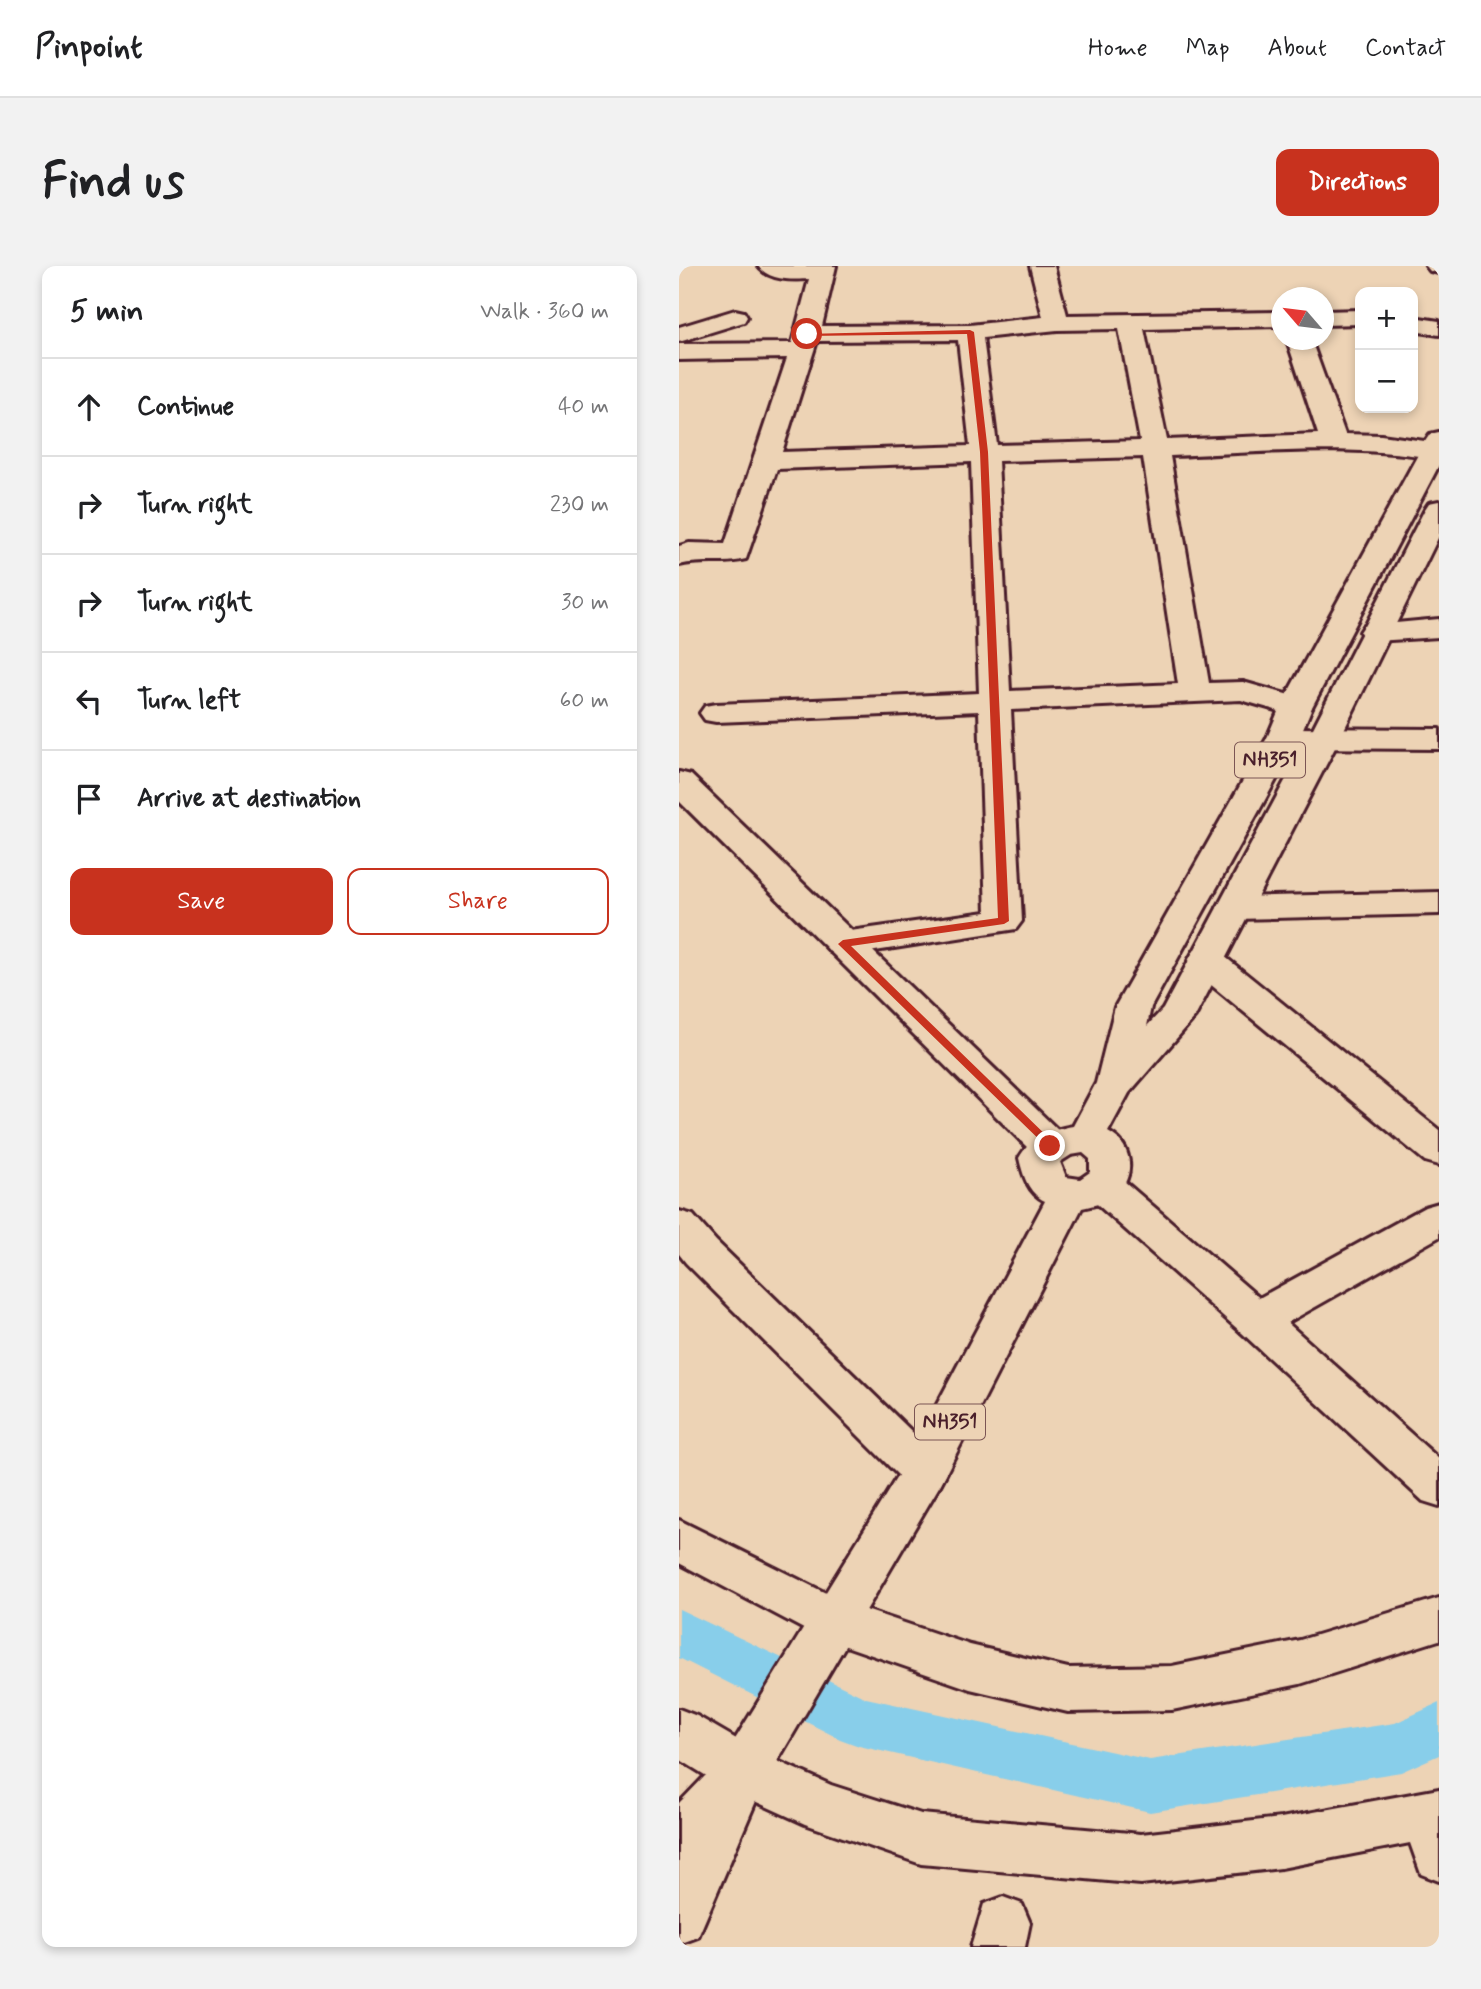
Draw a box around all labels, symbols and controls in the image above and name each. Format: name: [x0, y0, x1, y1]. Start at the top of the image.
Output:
text: Pinpoint: [35, 26, 143, 70]
text: Home: [1088, 33, 1148, 64]
text: Map: [1186, 33, 1230, 64]
text: About: [1268, 33, 1327, 64]
text: Contact: [1365, 33, 1446, 64]
button: Directions: [1276, 149, 1439, 216]
text: Find us: [42, 150, 185, 215]
north arrow: [1271, 287, 1334, 350]
map controls: [1355, 287, 1418, 413]
button: +: [1355, 287, 1418, 350]
text: 5 min: [70, 292, 144, 331]
text: Walk · 360 m: [480, 297, 609, 327]
route start: [791, 318, 822, 349]
button: −: [1355, 350, 1418, 413]
icon: ahead: [70, 388, 108, 426]
text: Continue: [137, 390, 234, 424]
text: 40 m: [558, 392, 609, 422]
icon: right: [70, 486, 108, 524]
text: Turn right: [137, 488, 253, 522]
text: 230 m: [550, 490, 609, 520]
icon: right: [70, 584, 108, 622]
text: Turn right: [137, 586, 253, 620]
text: 30 m: [561, 588, 609, 618]
icon: left: [70, 682, 108, 720]
text: Turn left: [137, 684, 241, 718]
text: 60 m: [560, 686, 609, 716]
road number: NH351: [1235, 742, 1305, 778]
icon: arrive: [70, 780, 108, 818]
text: Arrive at destination: [137, 782, 361, 816]
button: Save: [70, 868, 333, 935]
button: Share: [347, 868, 609, 935]
route end: [1034, 1130, 1065, 1161]
road number: NH351: [915, 1404, 985, 1440]

